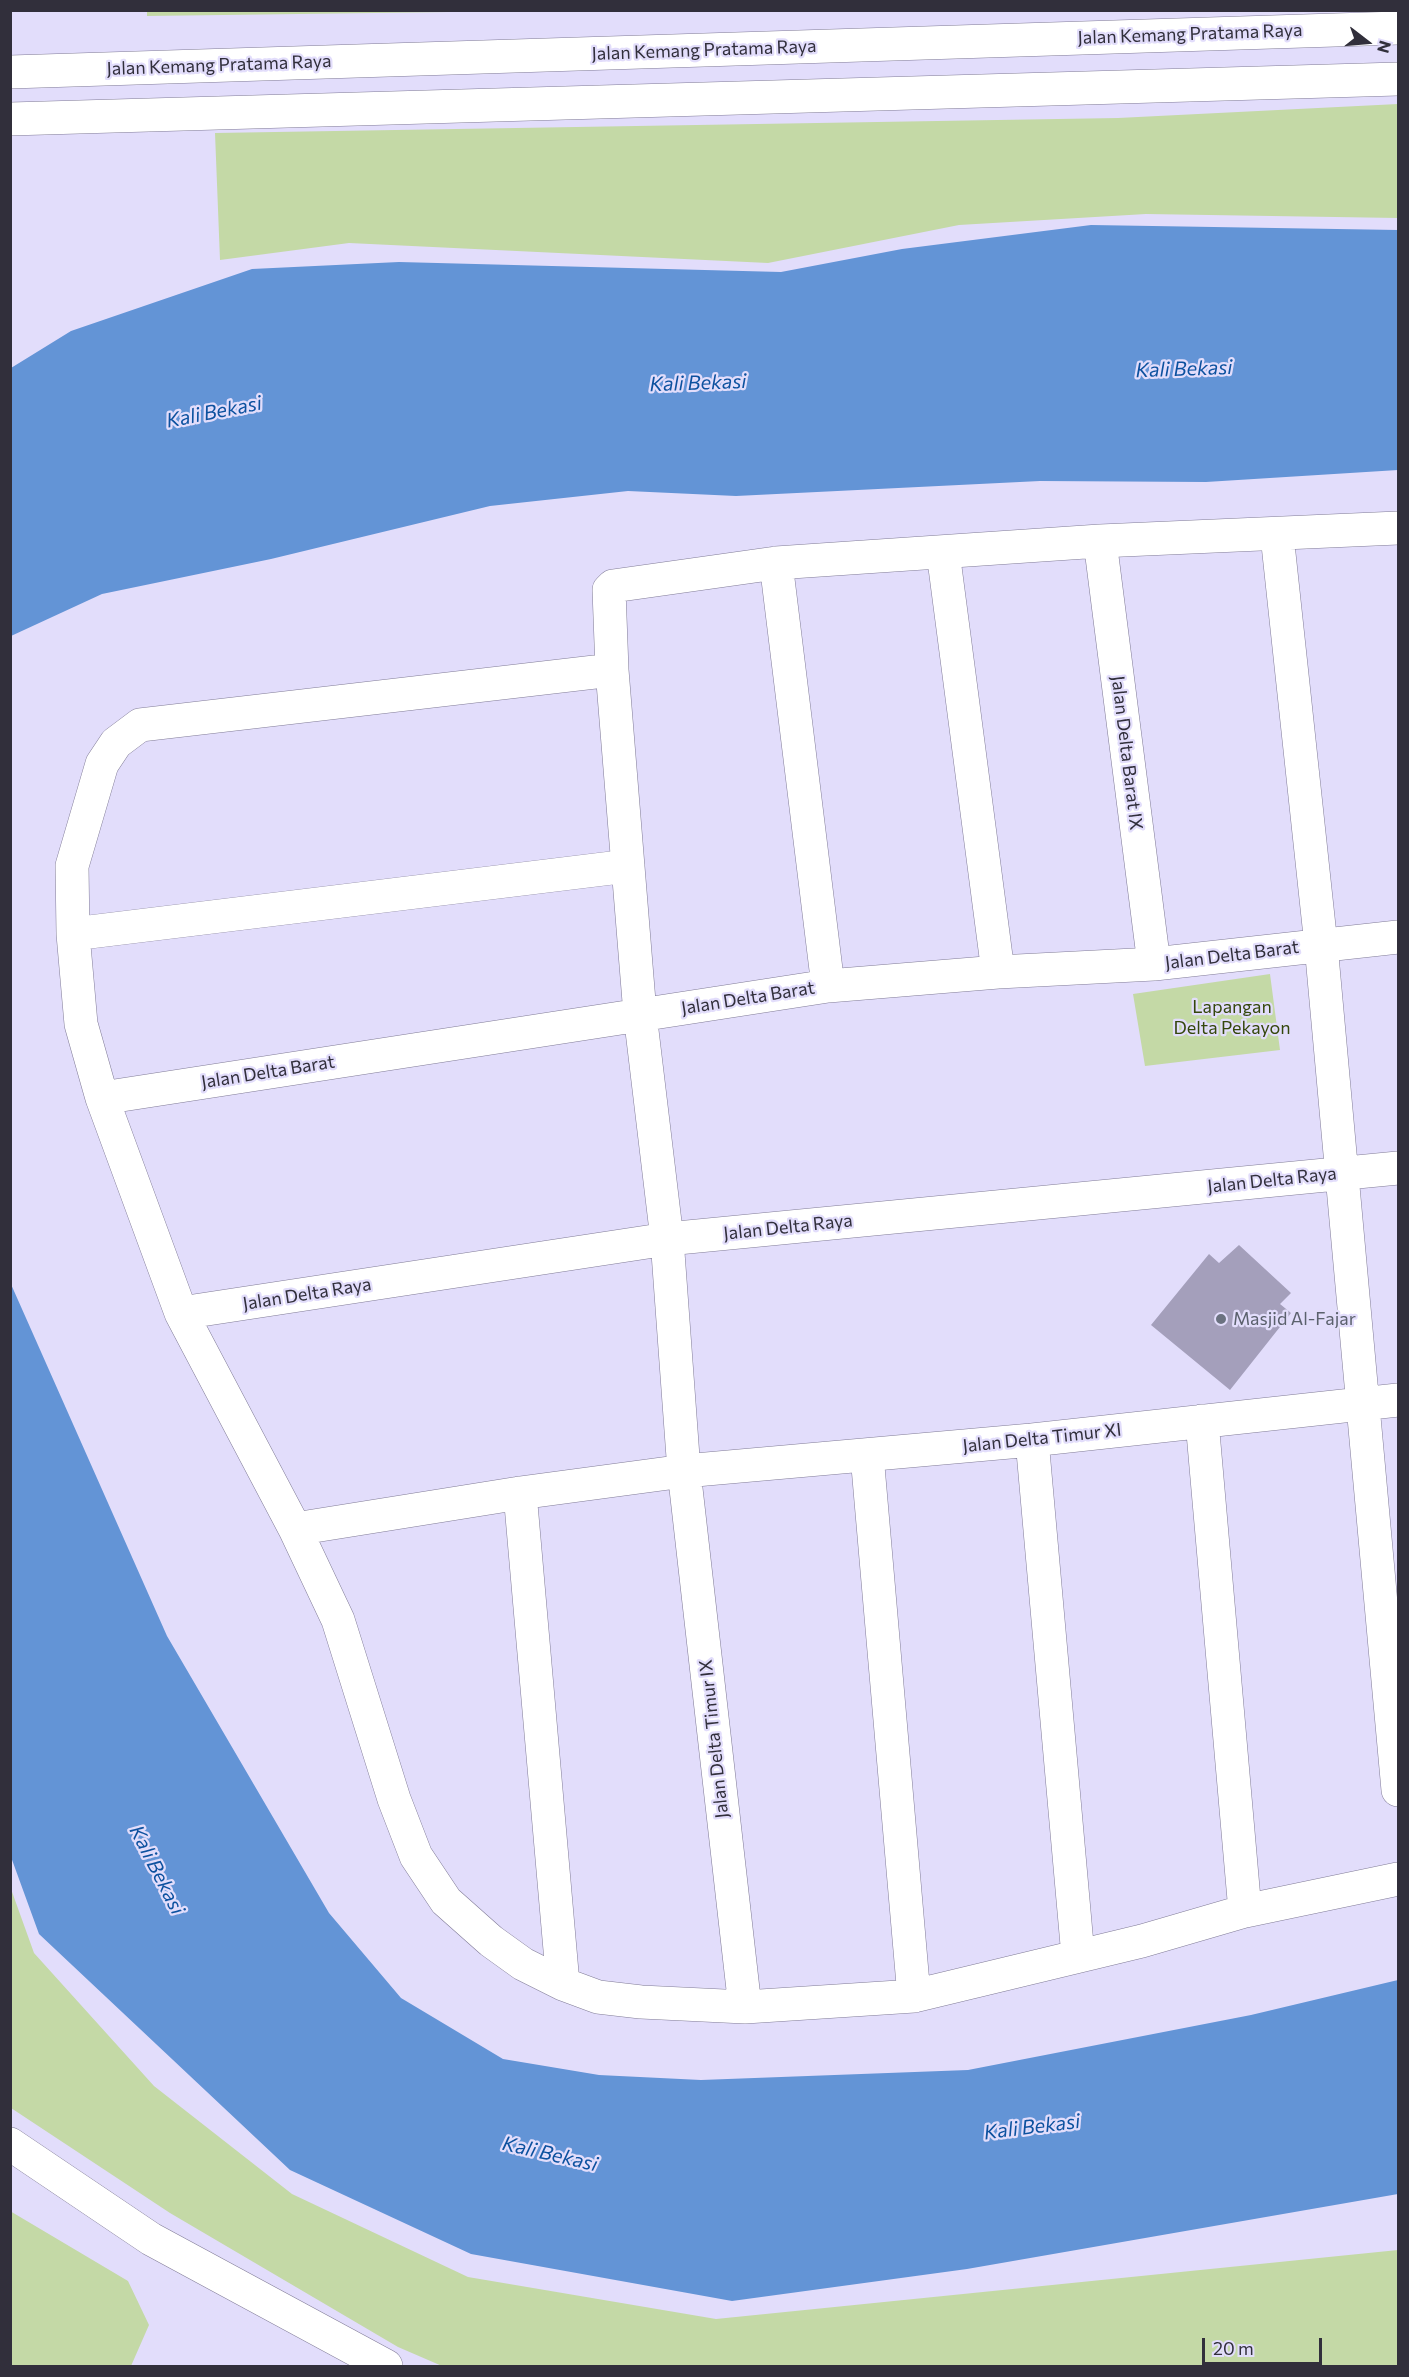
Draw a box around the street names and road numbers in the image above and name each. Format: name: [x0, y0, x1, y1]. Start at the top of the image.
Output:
street label: Jalan Kemang Pratama Raya: [1077, 19, 1303, 49]
street label: Jalan Kemang Pratama Raya: [591, 35, 817, 65]
street label: Jalan Kemang Pratama Raya: [106, 50, 332, 80]
street label: Jalan Delta Barat IX: [1107, 675, 1147, 831]
street label: Jalan Delta Barat: [1164, 936, 1300, 974]
street label: Jalan Delta Barat: [680, 977, 816, 1019]
street label: Jalan Delta Barat: [200, 1051, 336, 1093]
street label: Jalan Delta Raya: [1206, 1162, 1338, 1198]
street label: Jalan Delta Raya: [722, 1209, 854, 1245]
street label: Jalan Delta Raya: [241, 1273, 373, 1315]
street label: Jalan Delta Timur XI: [961, 1419, 1123, 1457]
street label: Jalan Delta Timur IX: [695, 1658, 733, 1820]

